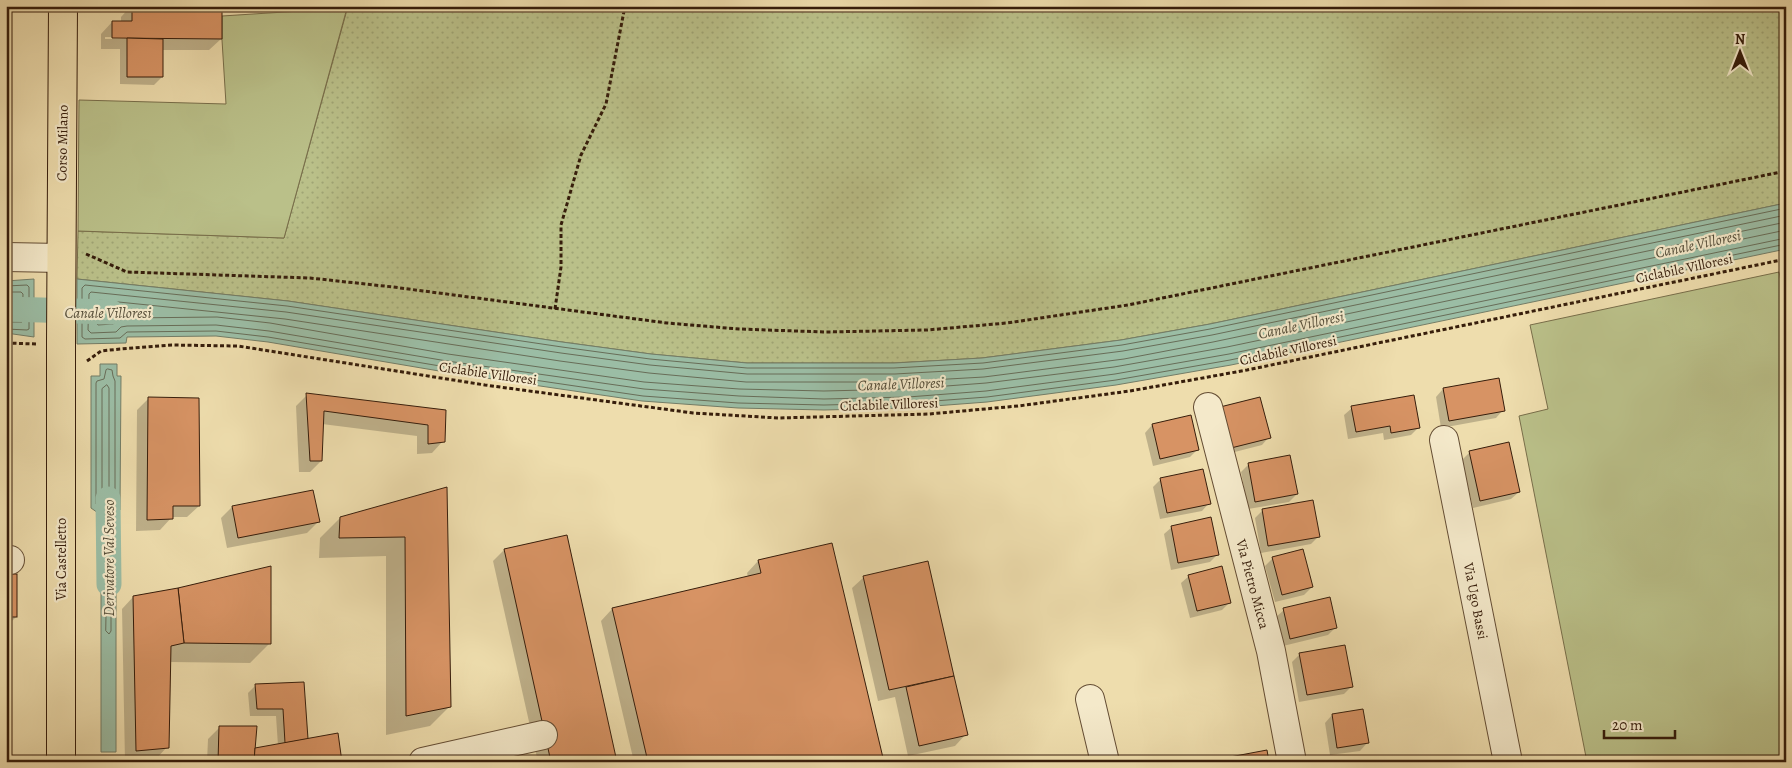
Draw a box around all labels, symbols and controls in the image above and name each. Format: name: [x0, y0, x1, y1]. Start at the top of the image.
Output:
north arrow: [1714, 28, 1764, 78]
text: N: [1735, 30, 1745, 49]
street label: Corso Milano: [52, 105, 73, 181]
water label: Canale Villoresi: [1653, 225, 1743, 263]
street label: Ciclabile Villoresi: [1634, 249, 1734, 288]
water label: Canale Villoresi: [65, 303, 151, 323]
water label: Canale Villoresi: [1256, 306, 1346, 344]
street label: Ciclabile Villoresi: [1238, 331, 1338, 370]
street label: Ciclabile Villoresi: [438, 357, 538, 390]
water label: Canale Villoresi: [857, 372, 945, 396]
street label: Ciclabile Villoresi: [839, 393, 939, 416]
water label: Derivatore Val Seveso: [99, 499, 119, 617]
street label: Via Castelletto: [52, 518, 71, 601]
street label: Via Pietro Micca: [1231, 536, 1274, 632]
street label: Via Ugo Bassi: [1459, 560, 1492, 641]
scale bar: [1604, 708, 1676, 740]
text: 20 m: [1612, 715, 1643, 735]

